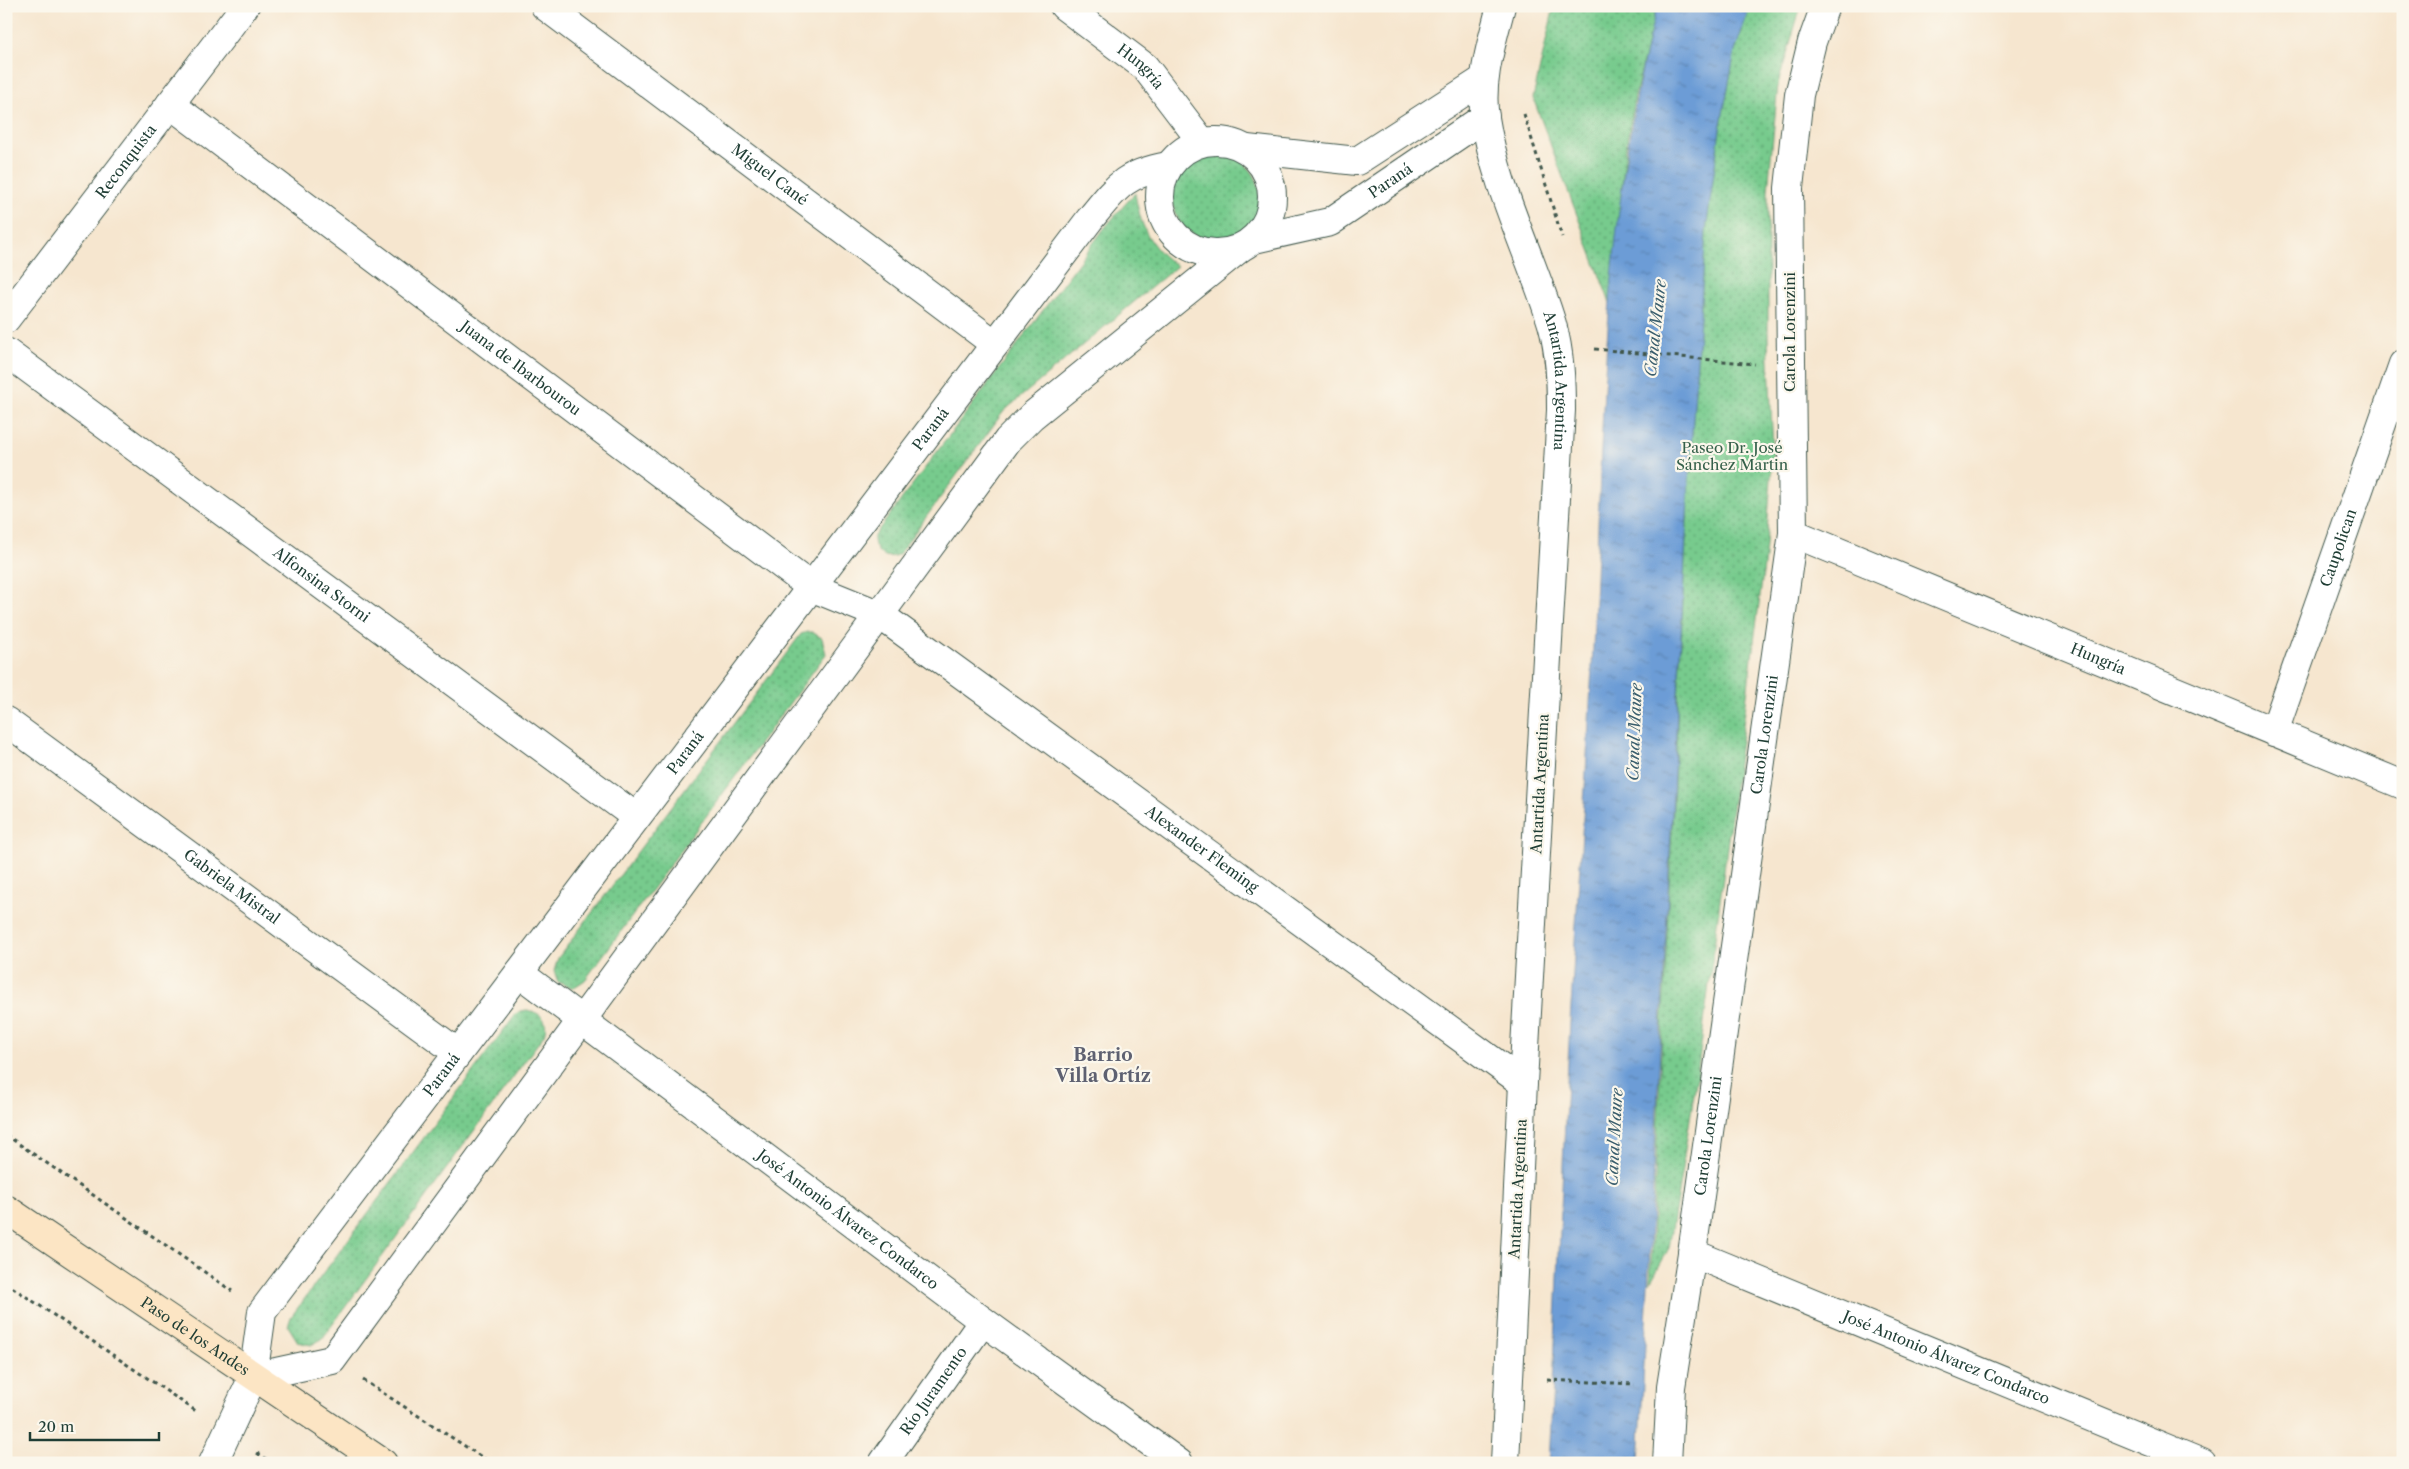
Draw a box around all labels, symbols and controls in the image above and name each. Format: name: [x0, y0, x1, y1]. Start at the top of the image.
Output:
street label: Hungría: [1114, 40, 1168, 93]
street label: Reconquista: [91, 120, 160, 202]
street label: Miguel Cané: [728, 139, 812, 209]
street label: Paraná: [1365, 159, 1416, 202]
street label: Carola Lorenzini: [1780, 271, 1799, 392]
water label: Canal Maure: [1640, 277, 1670, 378]
street label: Antartida Argentina: [1539, 307, 1571, 451]
street label: Juana de Ibarbourou: [455, 315, 585, 419]
street label: Paraná: [908, 404, 953, 454]
park label: Paseo Dr. José Sánchez Martin: [1676, 438, 1789, 474]
street label: Caupolican: [2316, 506, 2361, 589]
street label: Alfonsina Storni: [269, 542, 374, 627]
street label: Hungría: [2068, 639, 2129, 678]
street label: Carola Lorenzini: [1746, 673, 1782, 796]
water label: Canal Maure: [1622, 682, 1646, 781]
street label: Antartida Argentina: [1526, 713, 1553, 856]
street label: Paraná: [663, 727, 708, 778]
street label: Alexander Fleming: [1141, 801, 1262, 896]
street label: Gabriela Mistral: [180, 845, 284, 928]
district label: Barrio Villa Ortíz: [1054, 1044, 1151, 1087]
street label: Paraná: [419, 1049, 464, 1100]
street label: Carola Lorenzini: [1690, 1075, 1726, 1197]
water label: Canal Maure: [1601, 1086, 1627, 1186]
street label: Antartida Argentina: [1504, 1118, 1531, 1261]
street label: José Antonio Álvarez Condarco: [752, 1144, 943, 1293]
street label: Paso de los Andes: [137, 1293, 253, 1379]
street label: José Antonio Álvarez Condarco: [1838, 1305, 2053, 1408]
street label: Río Juramento: [896, 1343, 971, 1439]
scale bar: [30, 1409, 159, 1441]
text: 20 m: [38, 1417, 74, 1436]

